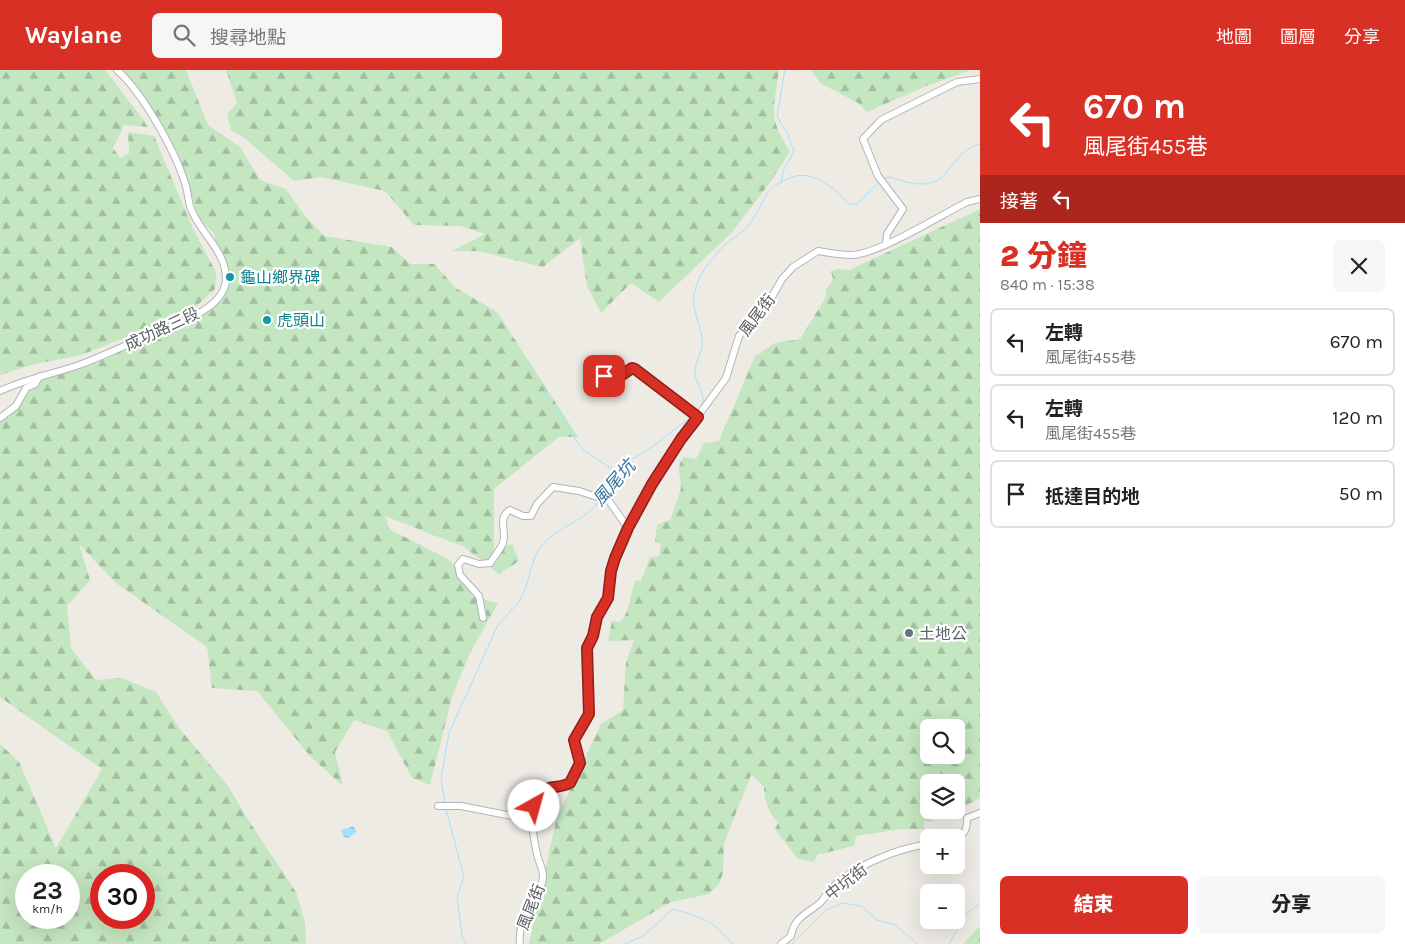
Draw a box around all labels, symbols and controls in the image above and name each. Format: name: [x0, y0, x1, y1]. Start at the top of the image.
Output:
search box: [152, 13, 502, 58]
text: Waylane: [25, 21, 122, 49]
icon: search: [170, 21, 198, 49]
text: 地圖: [1216, 26, 1252, 48]
text: 圖層: [1280, 26, 1316, 48]
text: 分享: [1344, 26, 1380, 48]
text: 搜尋地點: [210, 27, 286, 49]
text: 670 m: [1083, 86, 1186, 127]
icon: left: [1000, 90, 1065, 155]
text: 風尾街455巷: [1083, 134, 1208, 160]
icon: left: [1048, 185, 1076, 213]
text: 接著: [1000, 191, 1038, 213]
text: 2 分鐘: [1000, 238, 1087, 274]
button: close: [1333, 240, 1385, 292]
place label: 龜山鄉界碑: [240, 268, 320, 287]
marker: 龜山鄉界碑: [224, 271, 236, 283]
text: 840 m · 15:38: [1000, 275, 1095, 294]
street label: 風尾街: [735, 290, 779, 340]
street label: 成功路三段: [122, 303, 202, 355]
place label: 虎頭山: [277, 311, 325, 330]
marker: 虎頭山: [261, 314, 273, 326]
text: 左轉: [1045, 322, 1083, 344]
icon: left: [1002, 328, 1030, 356]
text: 670 m: [1330, 331, 1383, 353]
text: 風尾街455巷: [1045, 348, 1136, 367]
pin: [583, 355, 625, 397]
icon: arrive: [590, 362, 618, 390]
text: 左轉: [1045, 398, 1083, 420]
icon: left: [1002, 404, 1030, 432]
text: 120 m: [1332, 407, 1383, 429]
text: 風尾街455巷: [1045, 424, 1136, 443]
water label: 風尾坑: [588, 453, 642, 511]
icon: arrive: [1002, 480, 1030, 508]
text: 50 m: [1339, 483, 1383, 505]
text: 抵達目的地: [1045, 486, 1140, 508]
place label: 土地公: [919, 624, 967, 643]
marker: 土地公: [903, 627, 915, 639]
map controls: [920, 719, 965, 929]
button: search: [920, 719, 965, 764]
button: layers: [920, 774, 965, 819]
position arrow: [507, 779, 559, 831]
button: +: [920, 829, 965, 874]
street label: 中坑街: [821, 860, 871, 904]
speed limit sign: 30: [90, 864, 155, 929]
text: 23: [32, 876, 63, 905]
button: 結束: [1000, 876, 1188, 934]
button: 分享: [1198, 876, 1385, 934]
street label: 風尾街: [513, 881, 549, 933]
button: −: [920, 884, 965, 929]
text: km/h: [32, 902, 63, 916]

